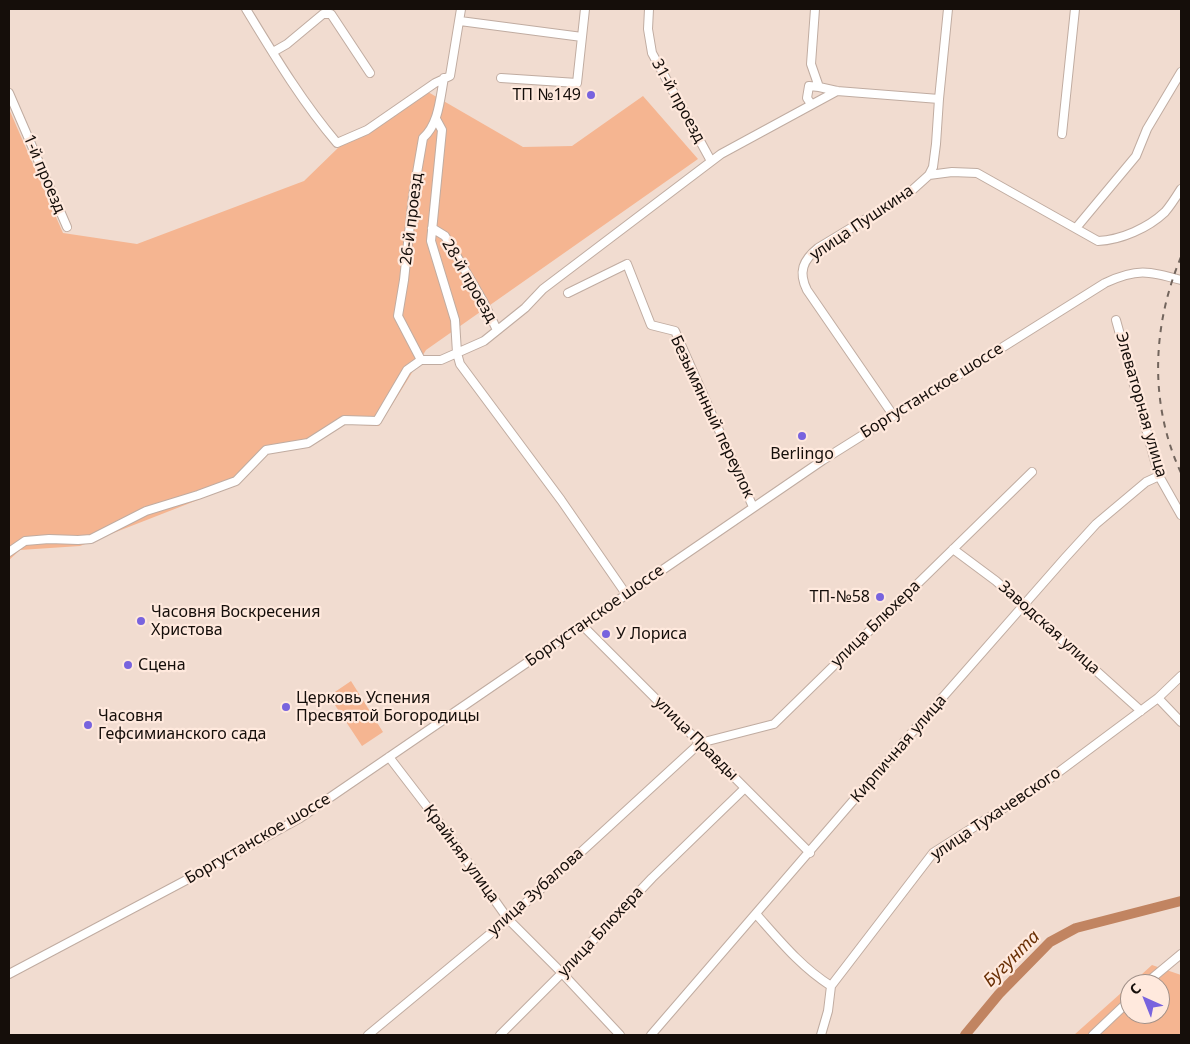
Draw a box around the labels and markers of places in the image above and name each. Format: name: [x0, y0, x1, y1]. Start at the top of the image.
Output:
place label: ТП №149: [512, 85, 581, 105]
marker: ТП №149: [585, 89, 597, 101]
marker: Berlingo: [796, 430, 808, 442]
place label: Berlingo: [770, 444, 834, 464]
place label: ТП-№58: [810, 587, 870, 607]
marker: ТП-№58: [874, 591, 886, 603]
place label: Часовня Воскресения Христова: [151, 602, 321, 640]
marker: Часовня Воскресения Христова: [135, 615, 147, 627]
place label: У Лориса: [616, 624, 687, 644]
marker: У Лориса: [600, 628, 612, 640]
place label: Сцена: [138, 655, 186, 675]
marker: Сцена: [122, 659, 134, 671]
place label: Церковь Успения Пресвятой Богородицы: [296, 688, 480, 726]
marker: Церковь Успения Пресвятой Богородицы: [280, 701, 292, 713]
place label: Часовня Гефсимианского сада: [98, 706, 266, 744]
marker: Часовня Гефсимианского сада: [82, 719, 94, 731]

